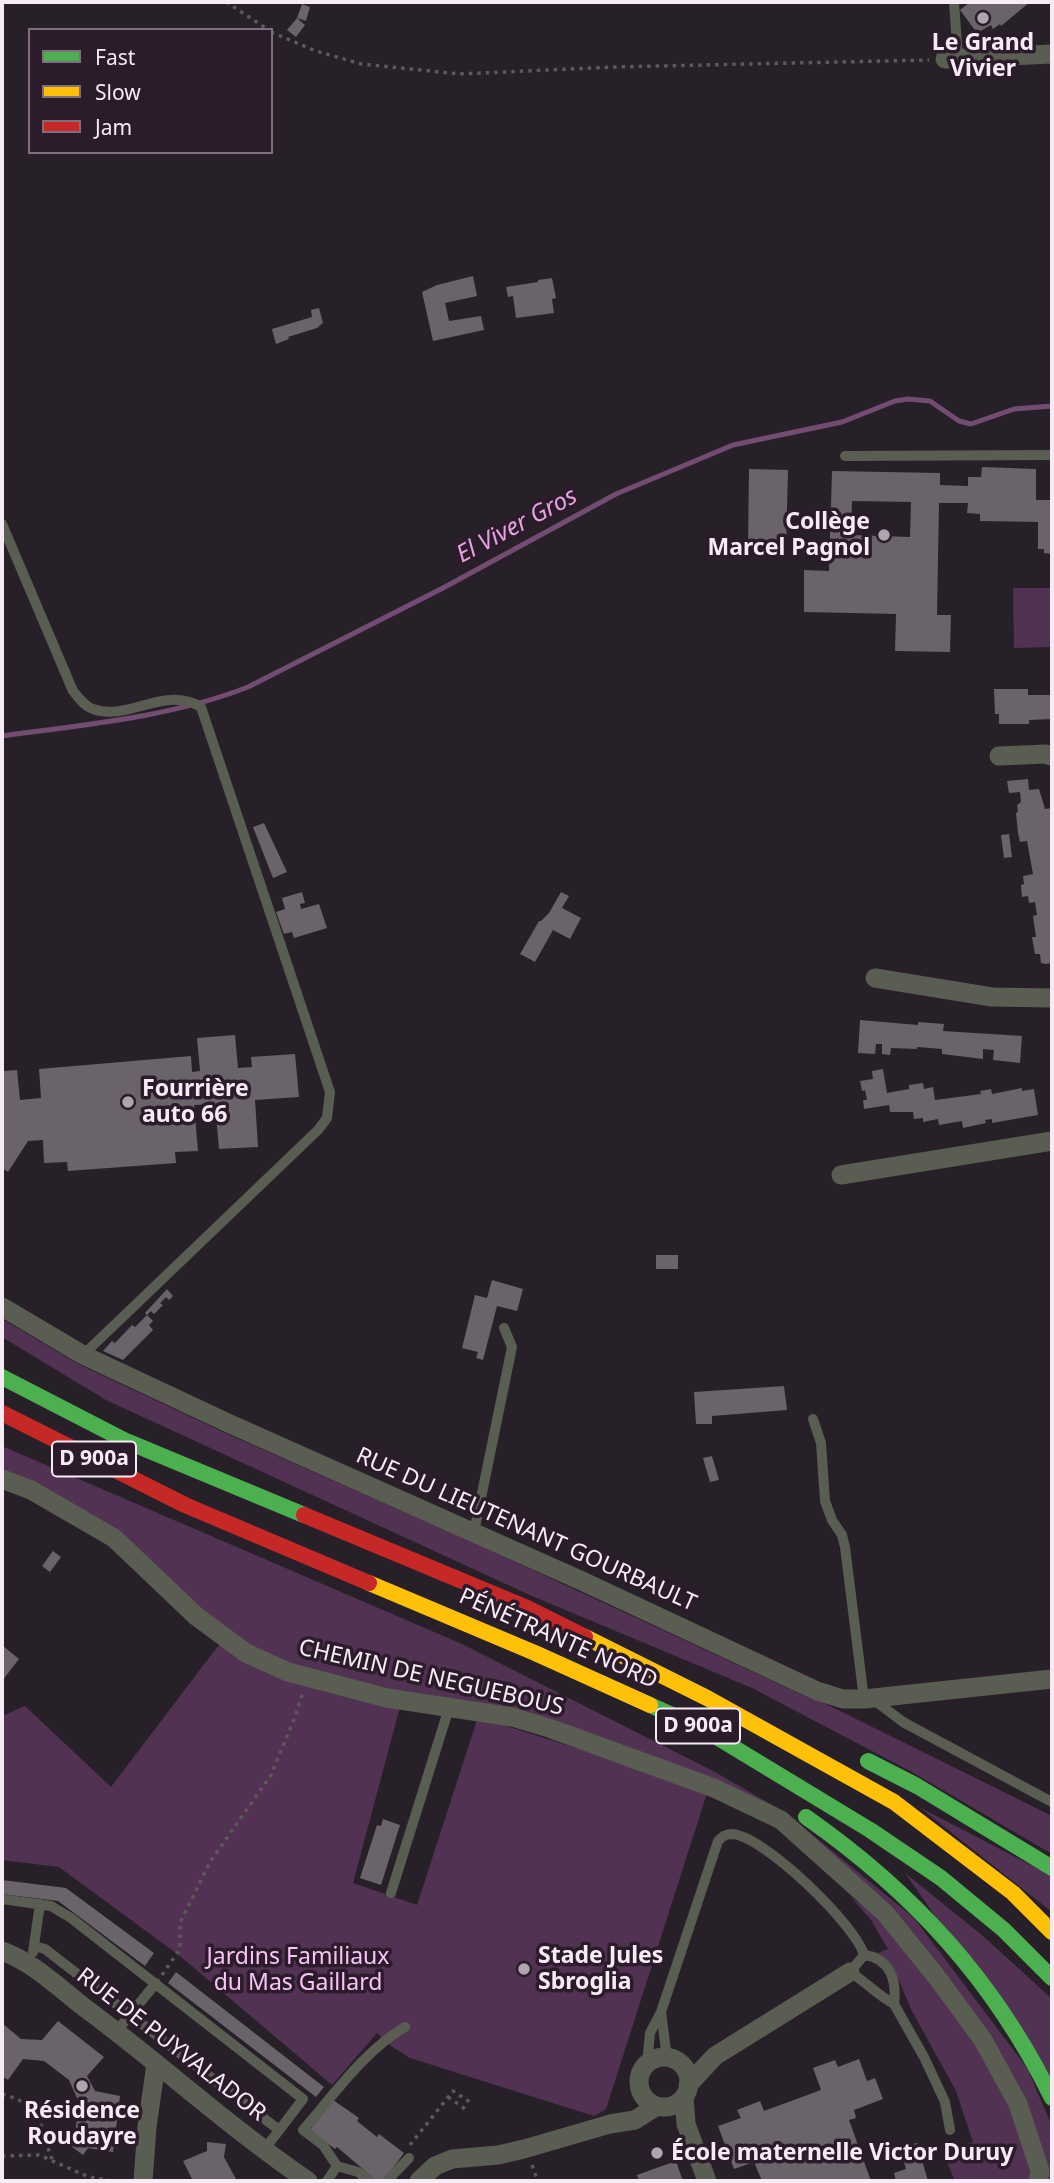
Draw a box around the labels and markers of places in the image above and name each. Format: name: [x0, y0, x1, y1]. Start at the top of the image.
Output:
marker: Le Grand Vivier: [975, 10, 991, 26]
place label: Le Grand Vivier: [932, 29, 1034, 83]
place label: Collège Marcel Pagnol: [708, 508, 870, 562]
marker: Collège Marcel Pagnol: [876, 527, 892, 543]
place label: Fourrière auto 66: [142, 1075, 249, 1129]
marker: Fourrière auto 66: [120, 1094, 136, 1110]
place label: Stade Jules Sbroglia: [538, 1942, 663, 1996]
marker: Stade Jules Sbroglia: [516, 1961, 532, 1977]
marker: Résidence Roudayre: [74, 2078, 90, 2094]
place label: Résidence Roudayre: [24, 2097, 140, 2151]
place label: École maternelle Victor Duruy: [671, 2139, 1013, 2167]
marker: École maternelle Victor Duruy: [649, 2145, 665, 2161]

